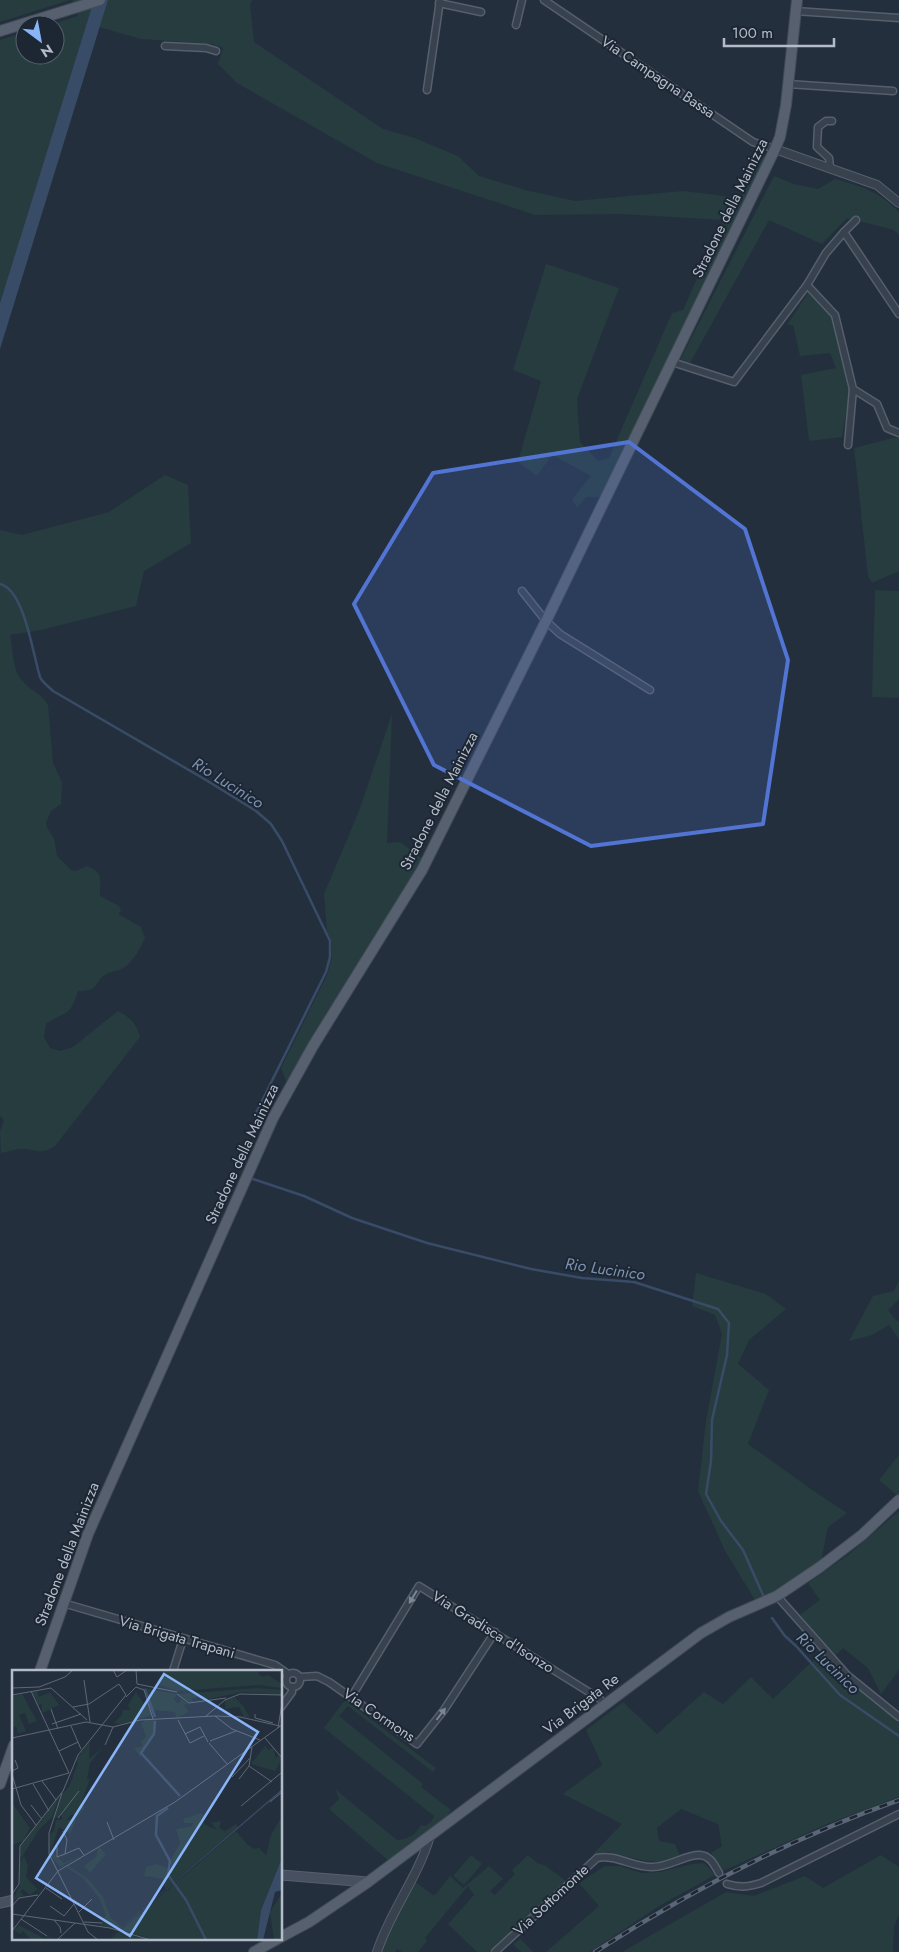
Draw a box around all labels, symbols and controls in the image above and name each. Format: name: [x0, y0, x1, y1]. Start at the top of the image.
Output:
north arrow: [15, 15, 65, 65]
scale bar: [724, 15, 834, 47]
text: 100 m: [732, 22, 773, 44]
street label: Via Campagna Bassa: [597, 31, 719, 123]
text: N: [37, 40, 57, 62]
street label: Stradone della Mainizza: [687, 135, 773, 281]
street label: Stradone della Mainizza: [395, 728, 483, 874]
water label: Rio Lucinico: [188, 752, 269, 814]
street label: Stradone della Mainizza: [200, 1080, 284, 1228]
water label: Rio Lucinico: [564, 1252, 647, 1286]
street label: Stradone della Mainizza: [29, 1479, 105, 1629]
street label: Via Gradisca d'Isonzo: [428, 1585, 558, 1679]
one-way arrow: [408, 1590, 417, 1603]
street label: Via Brigata Trapani: [116, 1610, 238, 1664]
water label: Rio Lucinico: [791, 1627, 865, 1700]
street label: Via Brigata Re: [538, 1668, 624, 1740]
inset map: [12, 1670, 282, 1940]
street label: Via Cormons: [338, 1683, 420, 1747]
one-way arrow: [435, 1708, 446, 1721]
street label: Via Sottomonte: [508, 1859, 594, 1941]

